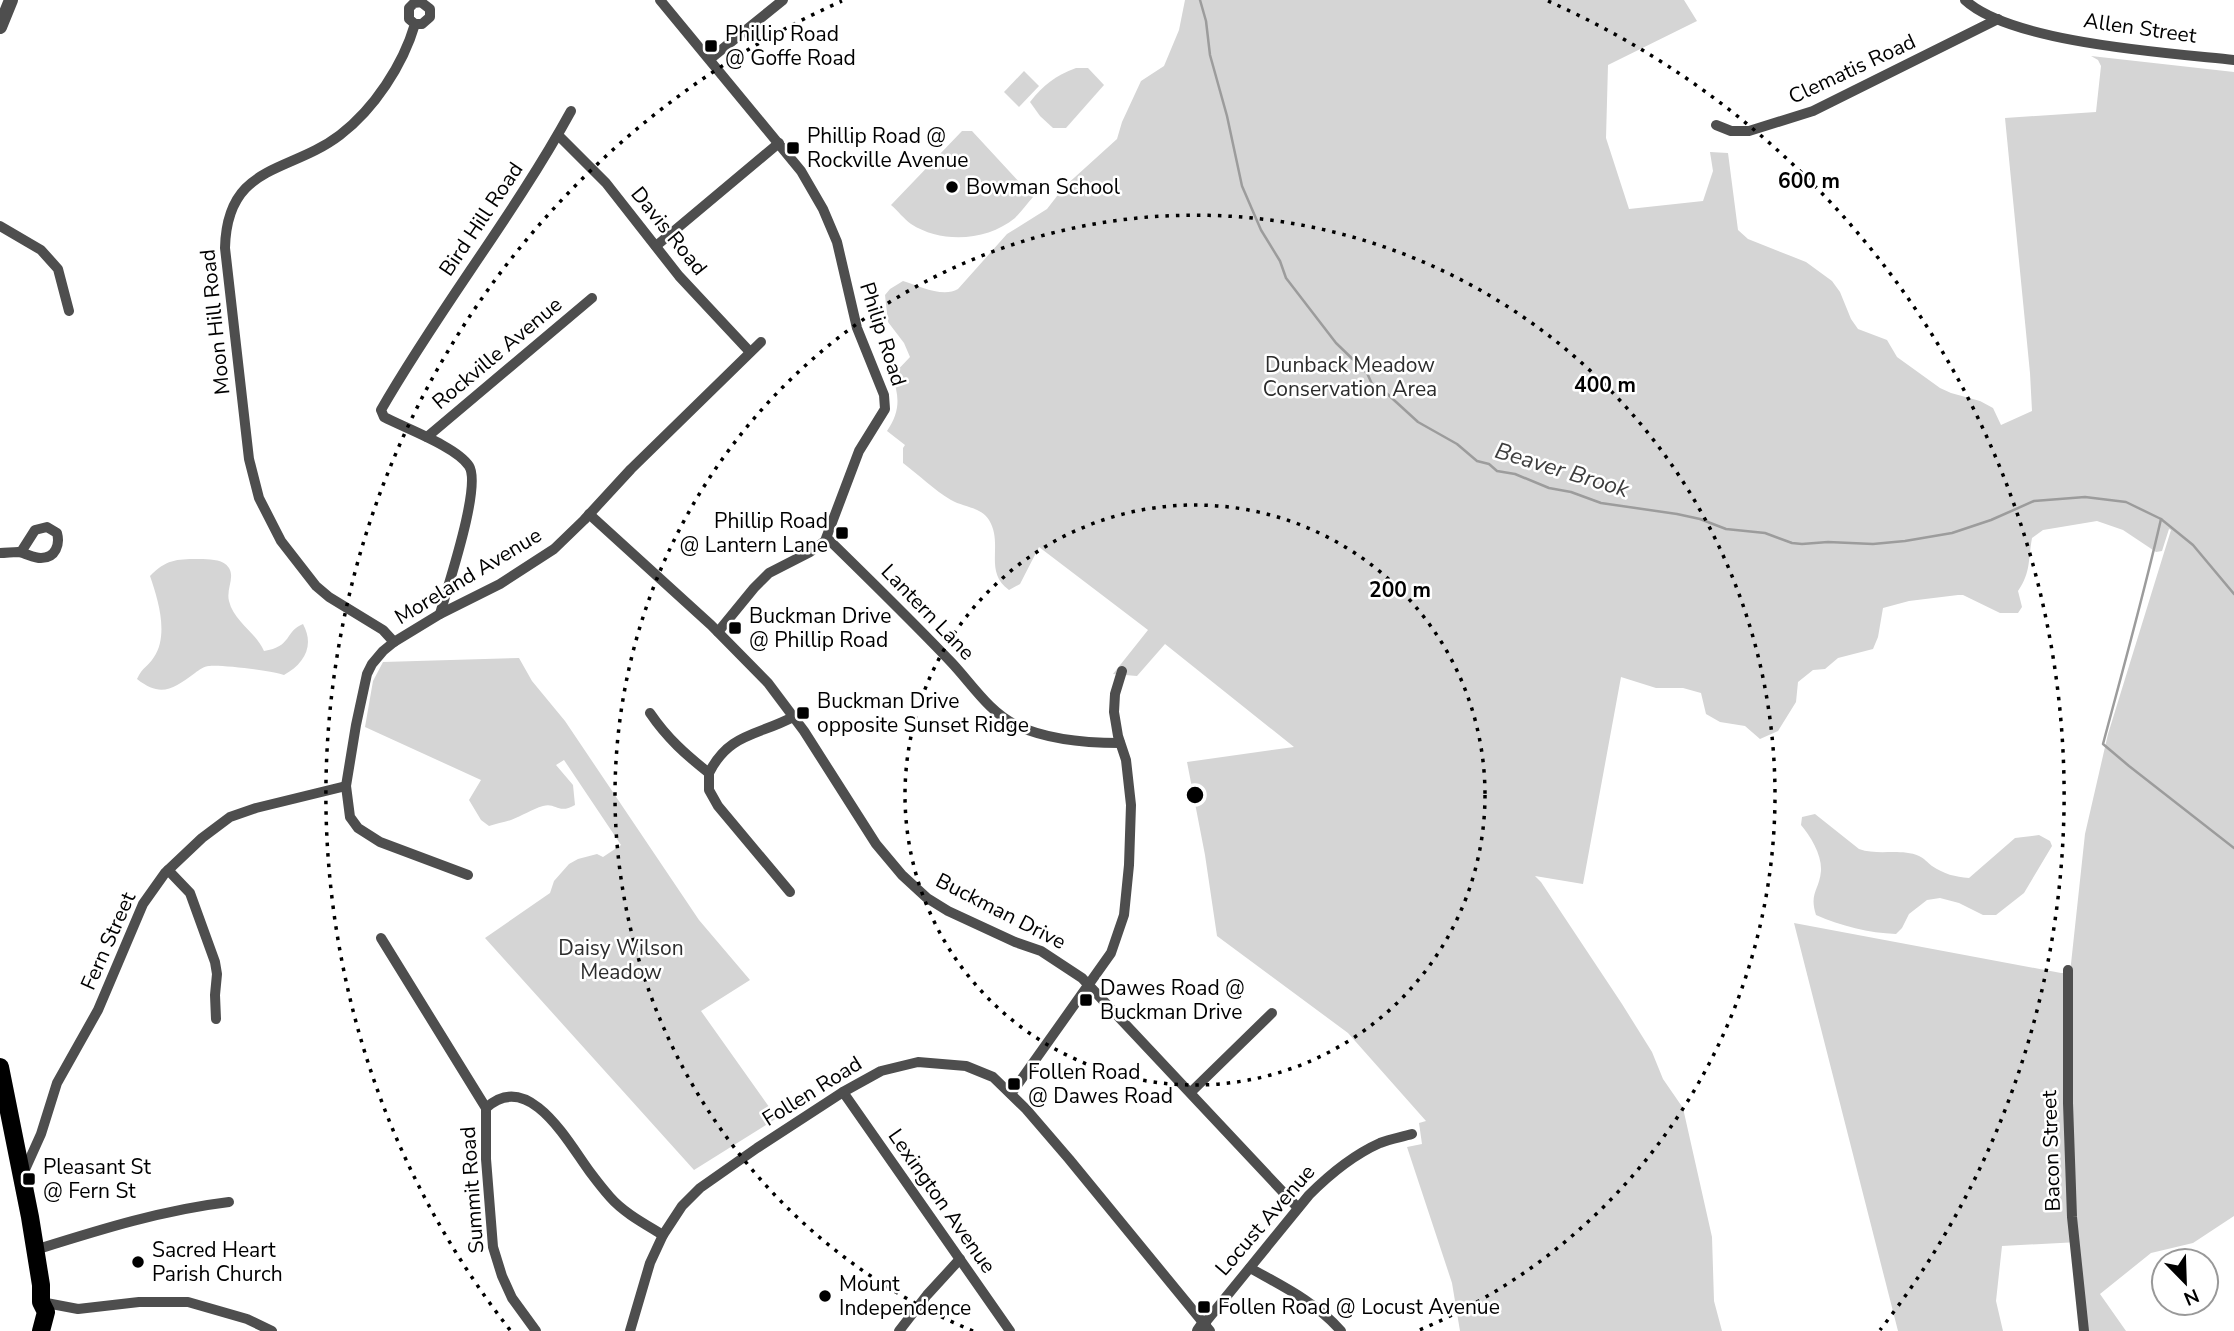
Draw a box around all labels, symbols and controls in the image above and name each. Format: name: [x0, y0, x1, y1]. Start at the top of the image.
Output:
street label: Allen Street: [2082, 6, 2199, 50]
place label: Phillip Road @ Goffe Road: [725, 20, 856, 72]
street label: Clematis Road: [1784, 27, 1920, 111]
marker: Phillip Road @ Goffe Road: [703, 38, 719, 54]
place label: Phillip Road @ Rockville Avenue: [807, 122, 968, 174]
marker: Phillip Road @ Rockville Avenue: [785, 140, 801, 156]
street label: Bird Hill Road: [433, 157, 529, 281]
text: 600 m: [1778, 167, 1840, 195]
place label: Bowman School: [966, 173, 1121, 201]
marker: Bowman School: [944, 179, 960, 195]
street label: Davis Road: [625, 181, 713, 281]
street label: Moon Hill Road: [193, 248, 237, 396]
street label: Philip Road: [853, 278, 913, 390]
street label: Rockville Avenue: [426, 290, 568, 416]
park label: Dunback Meadow Conservation Area: [1263, 351, 1437, 403]
text: 400 m: [1574, 371, 1636, 399]
water label: Beaver Brook: [1491, 435, 1633, 505]
place label: Phillip Road @ Lantern Lane: [679, 507, 828, 559]
street label: Moreland Avenue: [389, 521, 547, 631]
marker: Phillip Road @ Lantern Lane: [834, 525, 850, 541]
street label: Lantern Lane: [875, 558, 981, 666]
text: 200 m: [1369, 576, 1431, 604]
place label: Buckman Drive @ Phillip Road: [749, 602, 891, 654]
marker: Buckman Drive @ Phillip Road: [727, 620, 743, 636]
place label: Buckman Drive opposite Sunset Ridge: [817, 687, 1029, 739]
marker: Buckman Drive opposite Sunset Ridge: [795, 705, 811, 721]
centre of rings: [1183, 783, 1207, 807]
street label: Buckman Drive: [931, 866, 1071, 956]
street label: Fern Street: [74, 887, 142, 994]
park label: Daisy Wilson Meadow: [558, 934, 684, 986]
place label: Dawes Road @ Buckman Drive: [1100, 974, 1245, 1026]
marker: Dawes Road @ Buckman Drive: [1078, 992, 1094, 1008]
street label: Follen Road: [757, 1049, 867, 1133]
place label: Follen Road @ Dawes Road: [1028, 1058, 1173, 1110]
marker: Follen Road @ Dawes Road: [1006, 1076, 1022, 1092]
street label: Bacon Street: [2035, 1089, 2067, 1212]
street label: Lexington Avenue: [882, 1123, 1002, 1279]
street label: Summit Road: [454, 1126, 490, 1254]
place label: Pleasant St @ Fern St: [43, 1153, 151, 1205]
street label: Locust Avenue: [1209, 1158, 1321, 1282]
marker: Pleasant St @ Fern St: [21, 1171, 37, 1187]
place label: Sacred Heart Parish Church: [152, 1236, 283, 1288]
north arrow: [2150, 1247, 2220, 1317]
marker: Sacred Heart Parish Church: [130, 1254, 146, 1270]
place label: Mount Independence: [839, 1270, 971, 1322]
text: N: [2180, 1282, 2203, 1311]
marker: Mount Independence: [817, 1288, 833, 1304]
place label: Follen Road @ Locust Avenue: [1218, 1293, 1500, 1321]
marker: Follen Road @ Locust Avenue: [1196, 1299, 1212, 1315]

